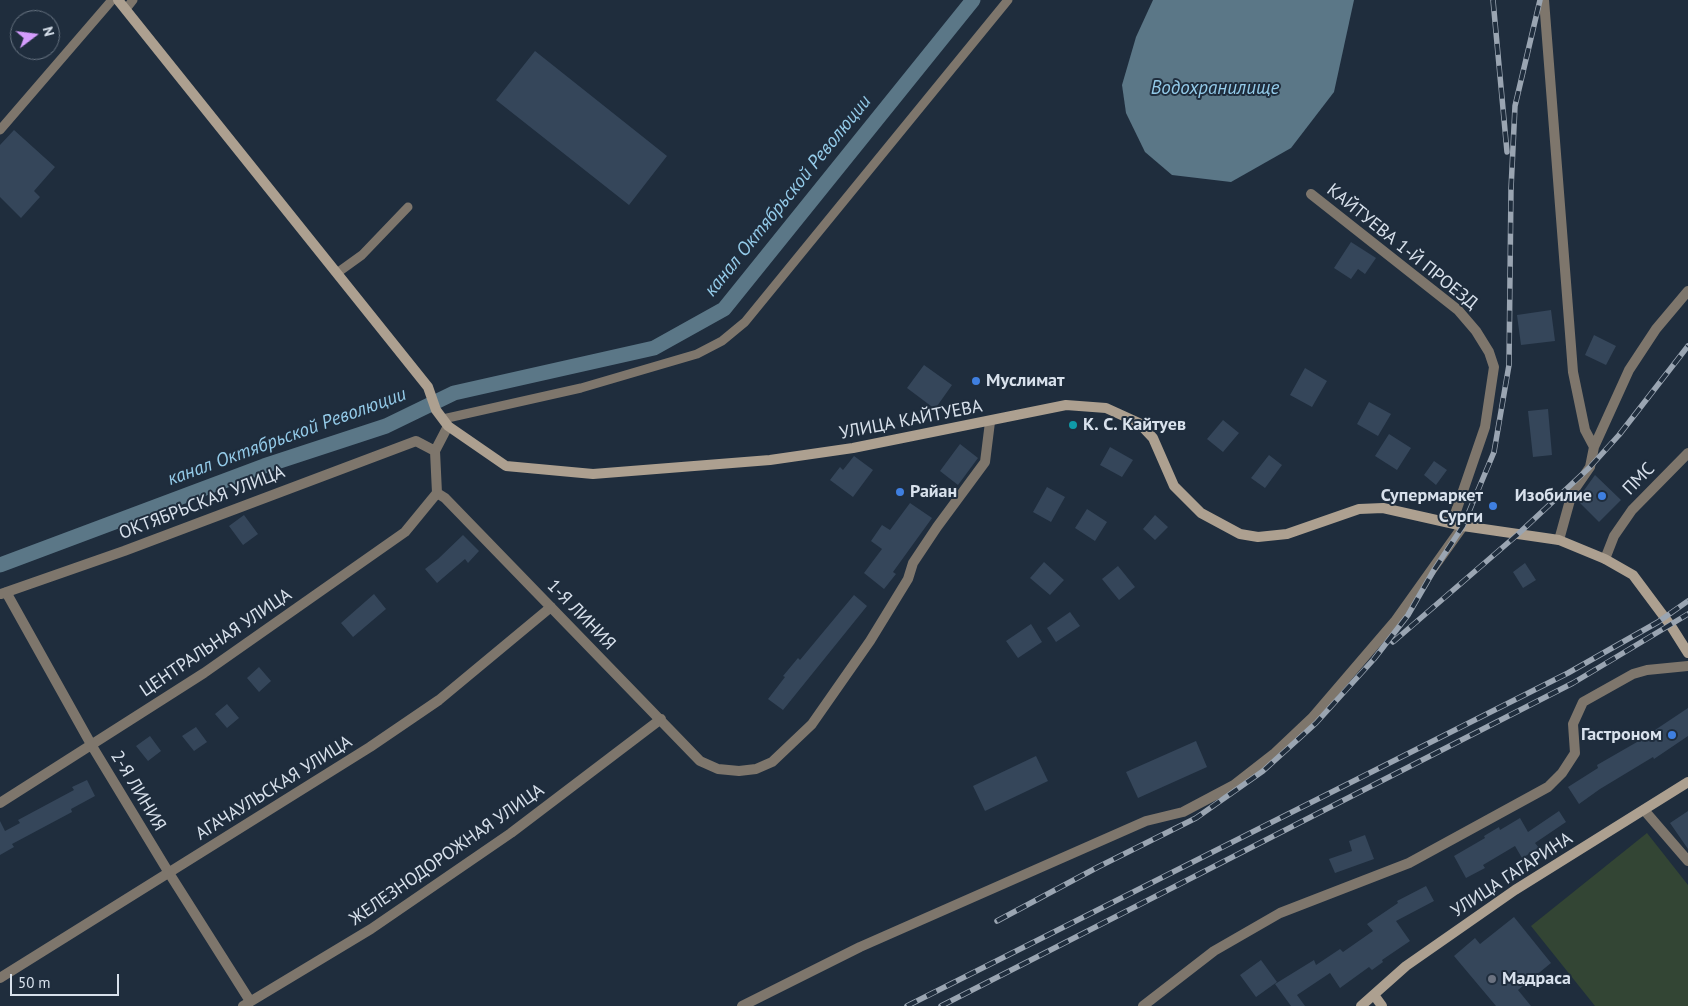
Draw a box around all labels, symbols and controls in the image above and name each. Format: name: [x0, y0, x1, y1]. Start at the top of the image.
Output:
north arrow: [10, 10, 60, 60]
text: N: [39, 25, 58, 38]
water label: Водохранилище: [1151, 78, 1279, 100]
water label: канал Октябрьской Революции: [700, 91, 876, 301]
street label: КАЙТУЕВА 1-Й ПРОЕЗД: [1322, 179, 1482, 315]
place label: Муслимат: [986, 370, 1065, 392]
marker: Муслимат: [970, 375, 982, 387]
water label: канал Октябрьской Революции: [165, 383, 409, 491]
street label: УЛИЦА КАЙТУЕВА: [838, 396, 984, 444]
place label: К. С. Кайтуев: [1083, 414, 1186, 436]
marker: К. С. Кайтуев: [1067, 419, 1079, 431]
street label: ПМС: [1619, 458, 1659, 500]
street label: ОКТЯБРЬСКАЯ УЛИЦА: [116, 461, 288, 545]
place label: Райан: [910, 481, 957, 503]
place label: Супермаркет Сурги: [1381, 485, 1483, 528]
place label: Изобилие: [1515, 485, 1592, 507]
marker: Райан: [894, 486, 906, 498]
marker: Изобилие: [1596, 490, 1608, 502]
marker: Супермаркет Сурги: [1487, 500, 1499, 512]
street label: 1-Я ЛИНИЯ: [542, 575, 620, 655]
street label: ЦЕНТРАЛЬНАЯ УЛИЦА: [136, 584, 296, 702]
place label: Гастроном: [1581, 724, 1662, 746]
marker: Гастроном: [1666, 729, 1678, 741]
street label: АГАЧАУЛЬСКАЯ УЛИЦА: [192, 731, 356, 845]
street label: 2-Я ЛИНИЯ: [106, 747, 170, 835]
street label: ЖЕЛЕЗНОДОРОЖНАЯ УЛИЦА: [346, 780, 548, 930]
street label: УЛИЦА ГАГАРИНА: [1447, 828, 1577, 922]
scale bar: [12, 964, 121, 996]
place label: Мадраса: [1502, 968, 1571, 990]
text: 50 m: [18, 973, 51, 992]
marker: Мадраса: [1486, 973, 1498, 985]

